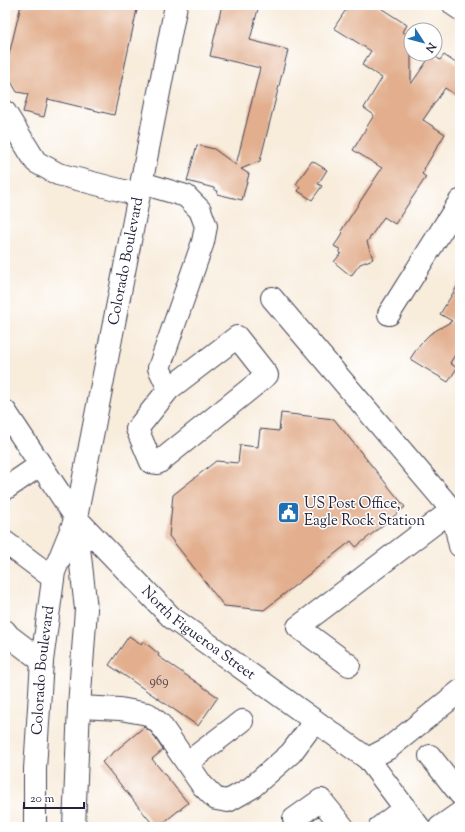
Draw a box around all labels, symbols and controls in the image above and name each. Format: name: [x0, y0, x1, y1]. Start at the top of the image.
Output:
north arrow: [403, 22, 443, 62]
text: N: [421, 38, 440, 56]
street label: Colorado Boulevard: [103, 195, 149, 327]
place label: US Post Office, Eagle Rock Station: [304, 494, 425, 532]
public building icon: US Post Office, Eagle Rock Station: [275, 500, 301, 526]
street label: North Figueroa Street: [136, 582, 260, 685]
street label: Colorado Boulevard: [27, 604, 60, 736]
house number: 969: [149, 673, 169, 691]
scale bar: [24, 784, 84, 810]
text: 20 m: [30, 790, 55, 808]

